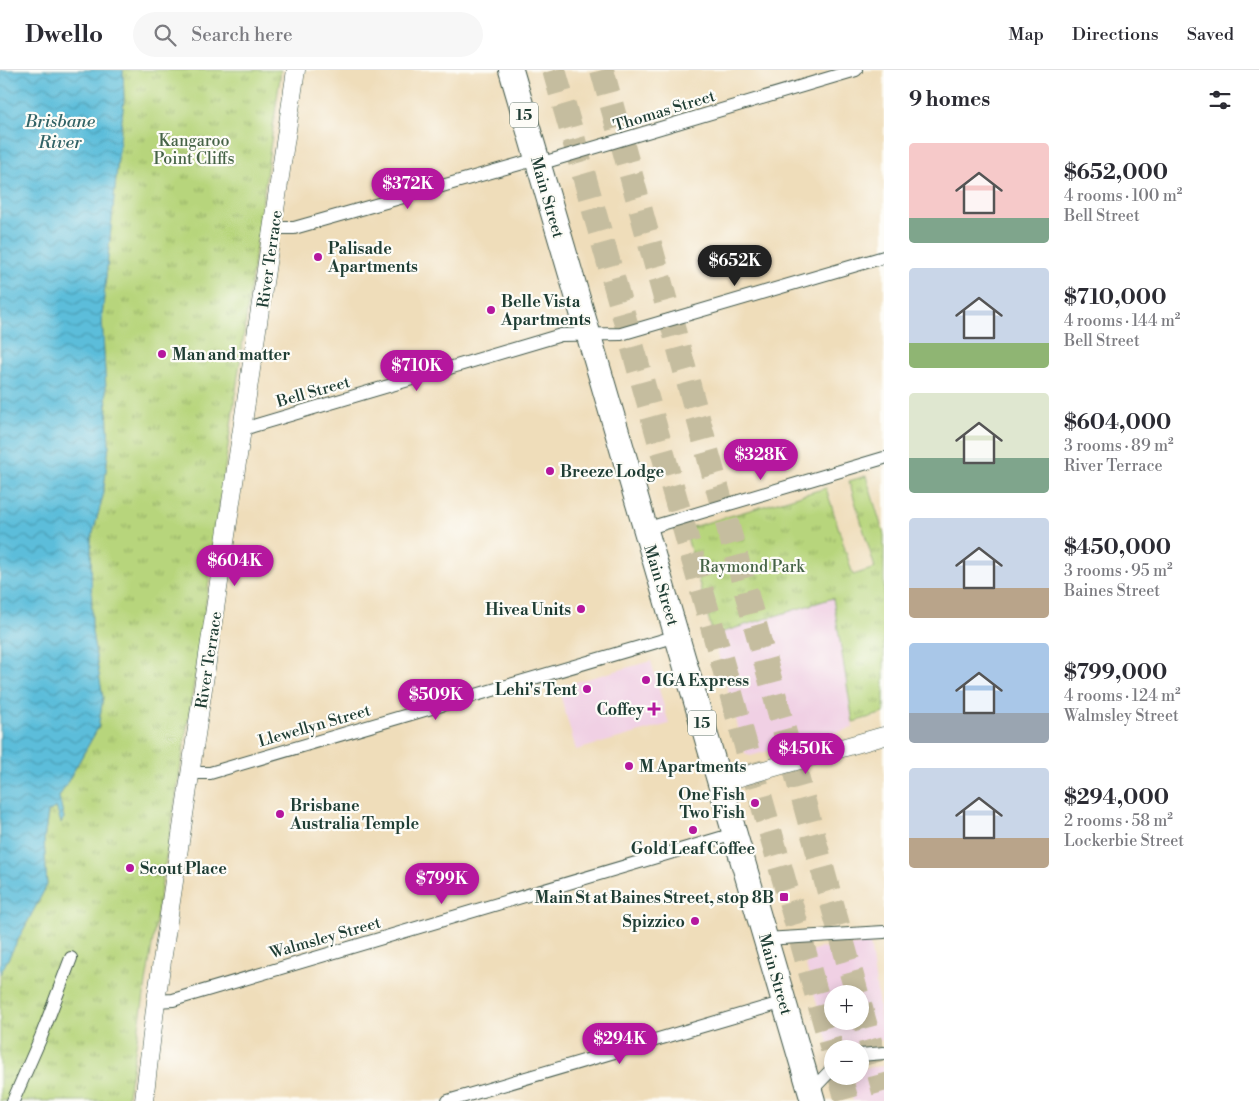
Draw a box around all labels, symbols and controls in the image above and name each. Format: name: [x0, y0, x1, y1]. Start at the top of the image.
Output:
search box: [133, 12, 483, 57]
text: Dwello: [25, 20, 103, 50]
icon: search: [151, 21, 179, 49]
text: Search here: [191, 23, 293, 47]
text: Map: [1008, 23, 1044, 46]
text: Directions: [1072, 23, 1159, 46]
text: Saved: [1187, 23, 1234, 46]
street label: Thomas Street: [611, 86, 718, 136]
icon: filters: [1206, 86, 1234, 114]
text: 9 homes: [909, 87, 990, 113]
road number: 15: [510, 102, 538, 128]
water label: Brisbane River: [24, 110, 96, 154]
park label: Kangaroo Point Cliffs: [153, 131, 235, 169]
street label: Main Street: [526, 154, 568, 241]
text: $652,000: [1064, 160, 1168, 186]
icon: home: [949, 163, 1009, 223]
pin: $372K: [373, 168, 443, 210]
text: $372K: [383, 174, 433, 194]
text: 4 rooms · 100 m²: [1064, 186, 1182, 206]
text: Bell Street: [1064, 206, 1140, 226]
street label: River Terrace: [253, 209, 287, 309]
place label: Palisade Apartments: [327, 239, 418, 277]
pin: $652K: [700, 244, 770, 287]
marker: Palisade Apartments: [312, 251, 324, 263]
text: $652K: [709, 251, 761, 271]
text: $710,000: [1064, 285, 1166, 311]
icon: home: [949, 288, 1009, 348]
place label: Belle Vista Apartments: [500, 292, 591, 330]
marker: Belle Vista Apartments: [485, 304, 497, 316]
text: 4 rooms · 144 m²: [1064, 311, 1180, 331]
text: Bell Street: [1064, 331, 1140, 351]
place label: Man and matter: [172, 345, 290, 365]
marker: Man and matter: [156, 348, 168, 360]
pin: $710K: [382, 350, 452, 392]
text: $710K: [391, 356, 443, 376]
street label: Bell Street: [273, 372, 353, 412]
text: $604,000: [1064, 410, 1171, 436]
icon: home: [949, 413, 1009, 473]
text: 3 rooms · 89 m²: [1064, 436, 1174, 456]
pin: $328K: [726, 438, 796, 481]
text: $328K: [735, 445, 787, 465]
text: River Terrace: [1064, 456, 1163, 476]
place label: Breeze Lodge: [560, 462, 664, 482]
marker: Breeze Lodge: [544, 465, 556, 477]
text: $450,000: [1064, 535, 1171, 561]
icon: home: [949, 538, 1009, 598]
street label: Main Street: [639, 542, 683, 629]
pin: $604K: [200, 544, 270, 587]
text: $604K: [208, 551, 262, 571]
park label: Raymond Park: [699, 557, 806, 577]
text: 3 rooms · 95 m²: [1064, 561, 1173, 581]
text: Baines Street: [1064, 581, 1160, 601]
place label: Hivea Units: [485, 600, 571, 620]
marker: Hivea Units: [575, 603, 587, 615]
street label: River Terrace: [191, 610, 227, 710]
text: $799,000: [1064, 660, 1167, 686]
icon: home: [949, 663, 1009, 723]
place label: IGA Express: [656, 671, 749, 691]
marker: IGA Express: [640, 674, 652, 686]
pin: $509K: [401, 678, 471, 721]
place label: Lehi's Tent: [495, 680, 577, 700]
marker: Lehi's Tent: [581, 683, 593, 695]
text: $509K: [409, 685, 463, 705]
text: 4 rooms · 124 m²: [1064, 686, 1181, 706]
street label: Llewellyn Street: [256, 700, 373, 752]
place label: Coffey: [596, 700, 645, 720]
marker: Coffey: [648, 703, 660, 715]
text: Walmsley Street: [1064, 706, 1179, 726]
road number: 15: [688, 710, 716, 736]
pin: $450K: [771, 732, 841, 775]
text: $450K: [779, 739, 833, 759]
place label: M Apartments: [639, 757, 746, 777]
marker: M Apartments: [623, 760, 635, 772]
place label: One Fish Two Fish: [678, 785, 745, 823]
text: $294,000: [1064, 785, 1169, 811]
icon: home: [949, 788, 1009, 848]
place label: Brisbane Australia Temple: [289, 796, 420, 834]
marker: One Fish Two Fish: [749, 797, 761, 809]
marker: Brisbane Australia Temple: [274, 808, 286, 820]
text: 2 rooms · 58 m²: [1064, 811, 1173, 831]
marker: Gold Leaf Coffee: [687, 824, 699, 836]
text: Lockerbie Street: [1064, 831, 1184, 851]
place label: Gold Leaf Coffee: [631, 839, 756, 859]
place label: Scout Place: [140, 859, 227, 879]
marker: Scout Place: [124, 862, 136, 874]
pin: $799K: [407, 862, 477, 905]
text: $799K: [416, 869, 468, 889]
place label: Main St at Baines Street, stop 8B: [535, 888, 774, 908]
marker: Main St at Baines Street, stop 8B: [778, 891, 790, 903]
street label: Walmsley Street: [266, 912, 383, 964]
place label: Spizzico: [623, 912, 685, 932]
marker: Spizzico: [689, 915, 701, 927]
street label: Main Street: [754, 931, 796, 1018]
map controls: [824, 985, 869, 1085]
button: +: [824, 985, 869, 1030]
pin: $294K: [585, 1022, 655, 1065]
text: $294K: [593, 1029, 647, 1049]
button: −: [824, 1040, 869, 1085]

